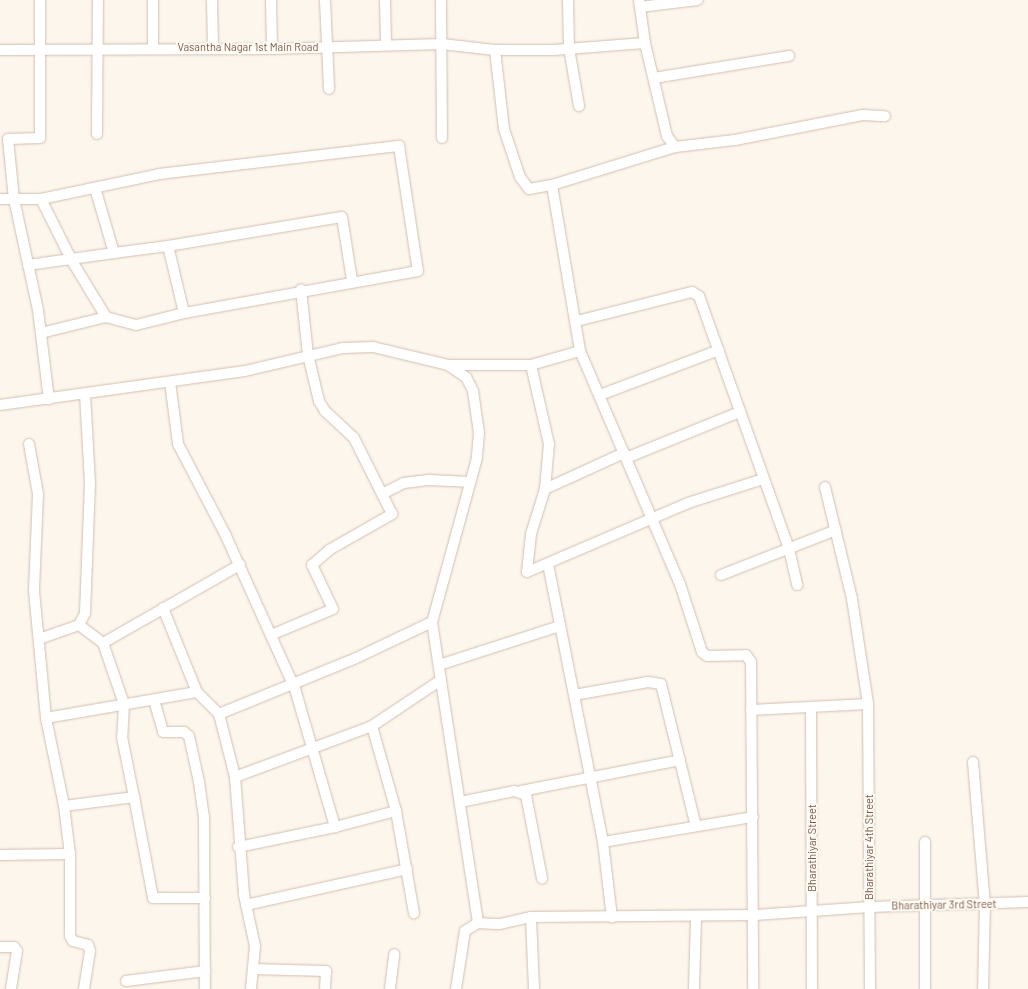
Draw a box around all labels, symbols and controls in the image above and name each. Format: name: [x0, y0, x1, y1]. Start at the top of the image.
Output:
street label: Vasantha Nagar 1st Main Road: [177, 40, 319, 54]
street label: Bharathiyar 4th Street: [862, 794, 876, 900]
street label: Bharathiyar Street: [805, 804, 819, 892]
street label: Bharathiyar 3rd Street: [891, 897, 997, 913]

